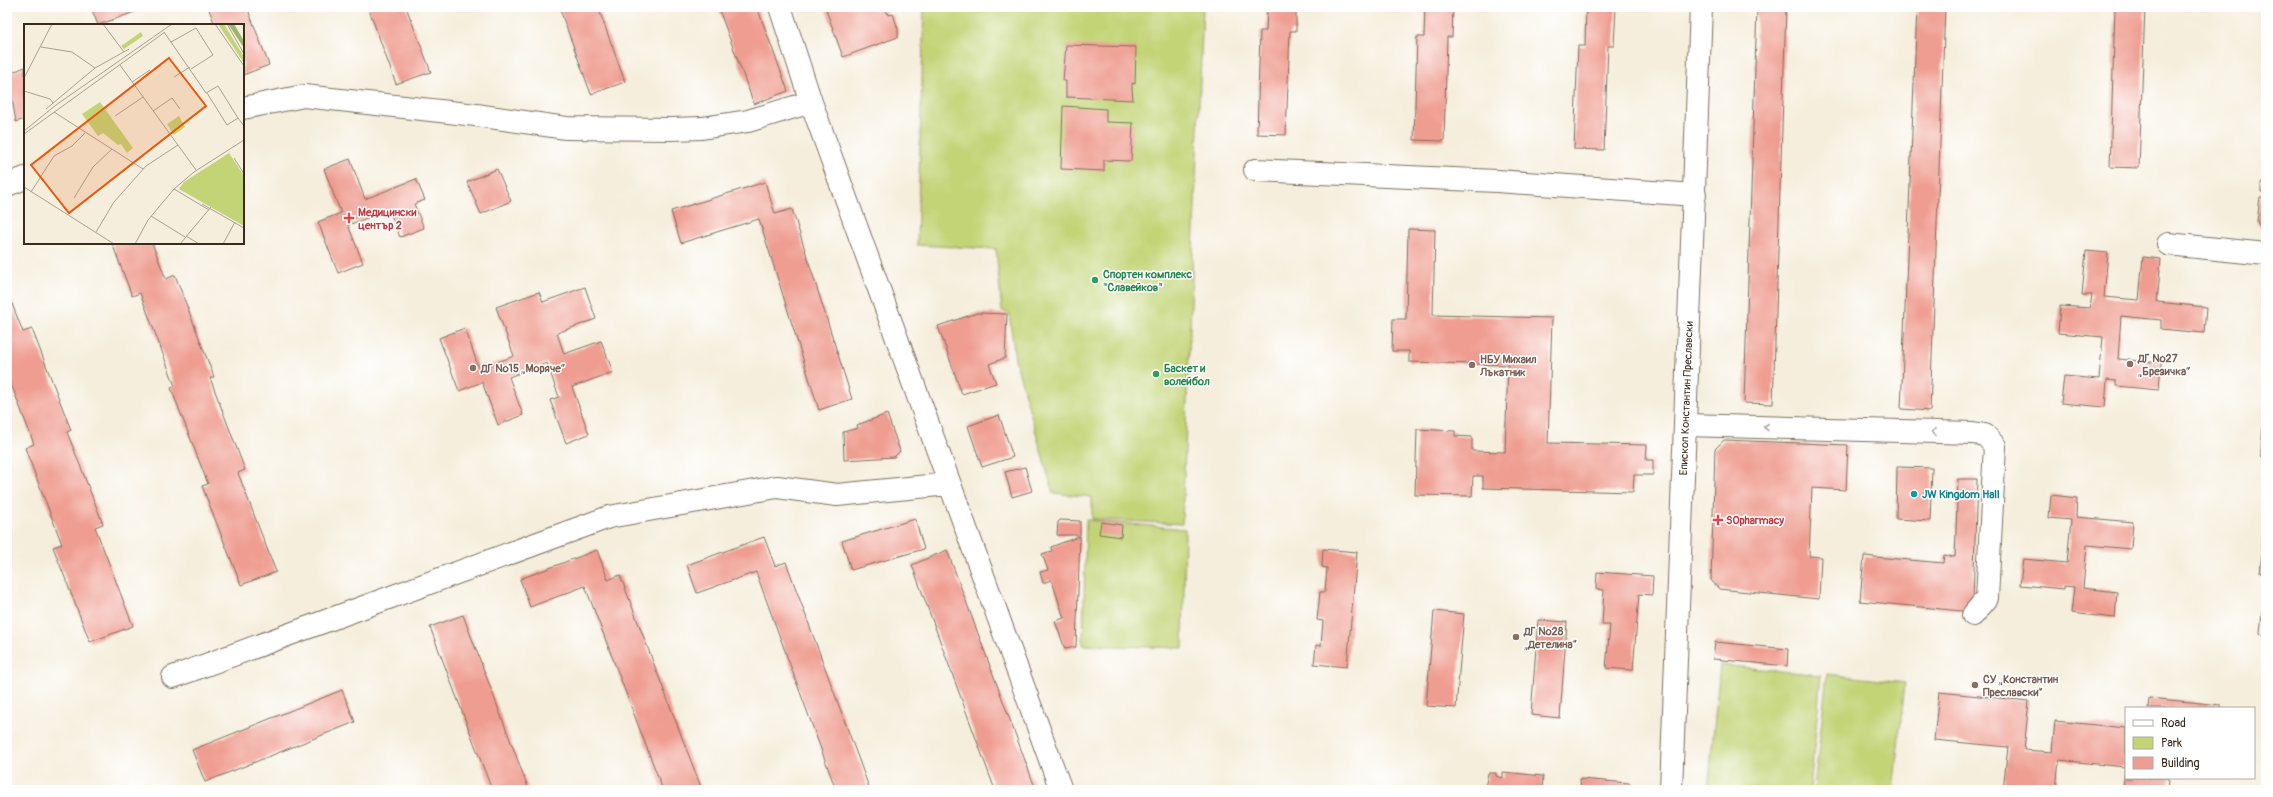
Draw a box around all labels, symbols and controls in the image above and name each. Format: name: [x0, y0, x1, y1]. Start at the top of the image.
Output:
inset map: [24, 24, 244, 244]
place label: Медицински център 2: [358, 206, 416, 232]
marker: Медицински център 2: [343, 212, 355, 224]
place label: Спортен комплекс "Славейков": [1103, 268, 1193, 294]
marker: Спортен комплекс "Славейков": [1090, 275, 1100, 285]
street label: Епископ Константин Преславски: [1677, 321, 1695, 476]
place label: ДГ №27 „Брезичка“: [2137, 352, 2191, 378]
place label: НБУ Михаил Лъкатник: [1479, 353, 1537, 379]
marker: ДГ №27 „Брезичка“: [2125, 359, 2135, 369]
marker: НБУ Михаил Лъкатник: [1467, 360, 1477, 370]
place label: ДГ №15 „Моряче“: [480, 362, 566, 375]
place label: Баскет и волейбол: [1164, 362, 1210, 388]
marker: ДГ №15 „Моряче“: [468, 363, 478, 373]
marker: Баскет и волейбол: [1151, 369, 1161, 379]
one-way arrow: [1763, 423, 1769, 432]
one-way arrow: [1931, 428, 1937, 436]
place label: JW Kingdom Hall: [1922, 488, 2000, 501]
marker: JW Kingdom Hall: [1909, 489, 1919, 499]
place label: SOpharmacy: [1726, 514, 1784, 527]
marker: SOpharmacy: [1713, 515, 1723, 525]
place label: ДГ №28 „Детелина“: [1523, 625, 1578, 651]
marker: ДГ №28 „Детелина“: [1511, 632, 1521, 642]
place label: СУ „Константин Преславски“: [1983, 673, 2059, 699]
marker: СУ „Константин Преславски“: [1970, 680, 1980, 690]
legend: [2125, 707, 2255, 779]
text: Road: [2161, 716, 2186, 731]
text: Park: [2161, 736, 2182, 751]
text: Building: [2161, 756, 2200, 771]

